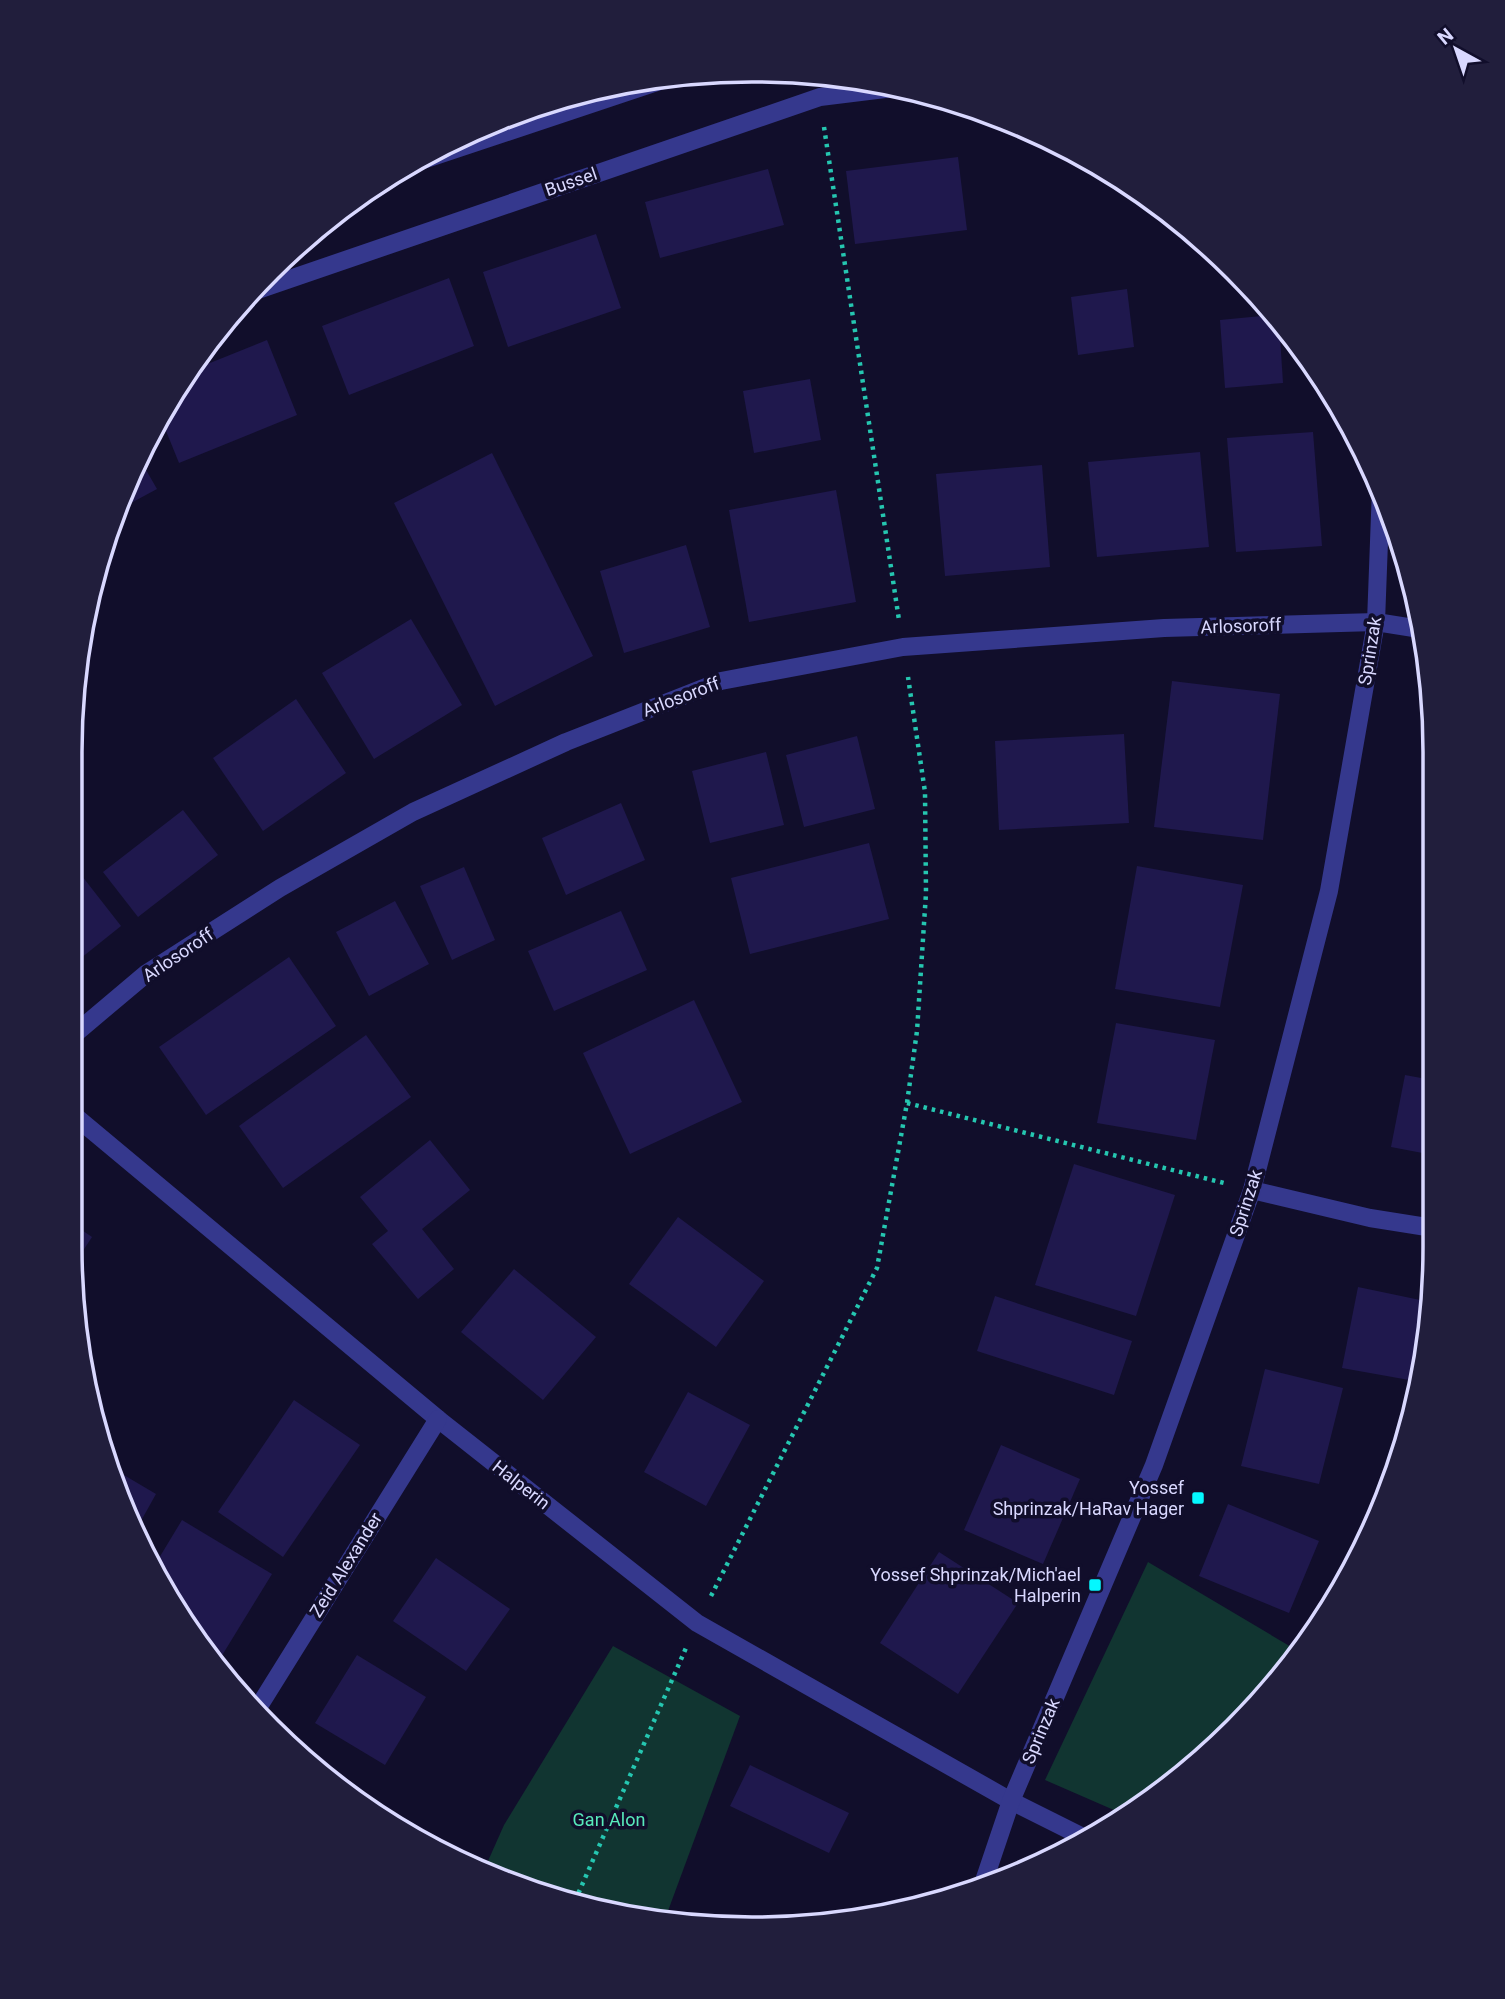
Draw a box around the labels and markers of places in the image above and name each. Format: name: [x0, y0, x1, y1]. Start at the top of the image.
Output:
place label: Yossef Shprinzak/HaRav Hager: [993, 1477, 1185, 1519]
marker: Yossef Shprinzak/HaRav Hager: [1190, 1490, 1206, 1506]
place label: Yossef Shprinzak/Mich'ael Halperin: [870, 1564, 1081, 1606]
marker: Yossef Shprinzak/Mich'ael Halperin: [1087, 1577, 1103, 1593]

